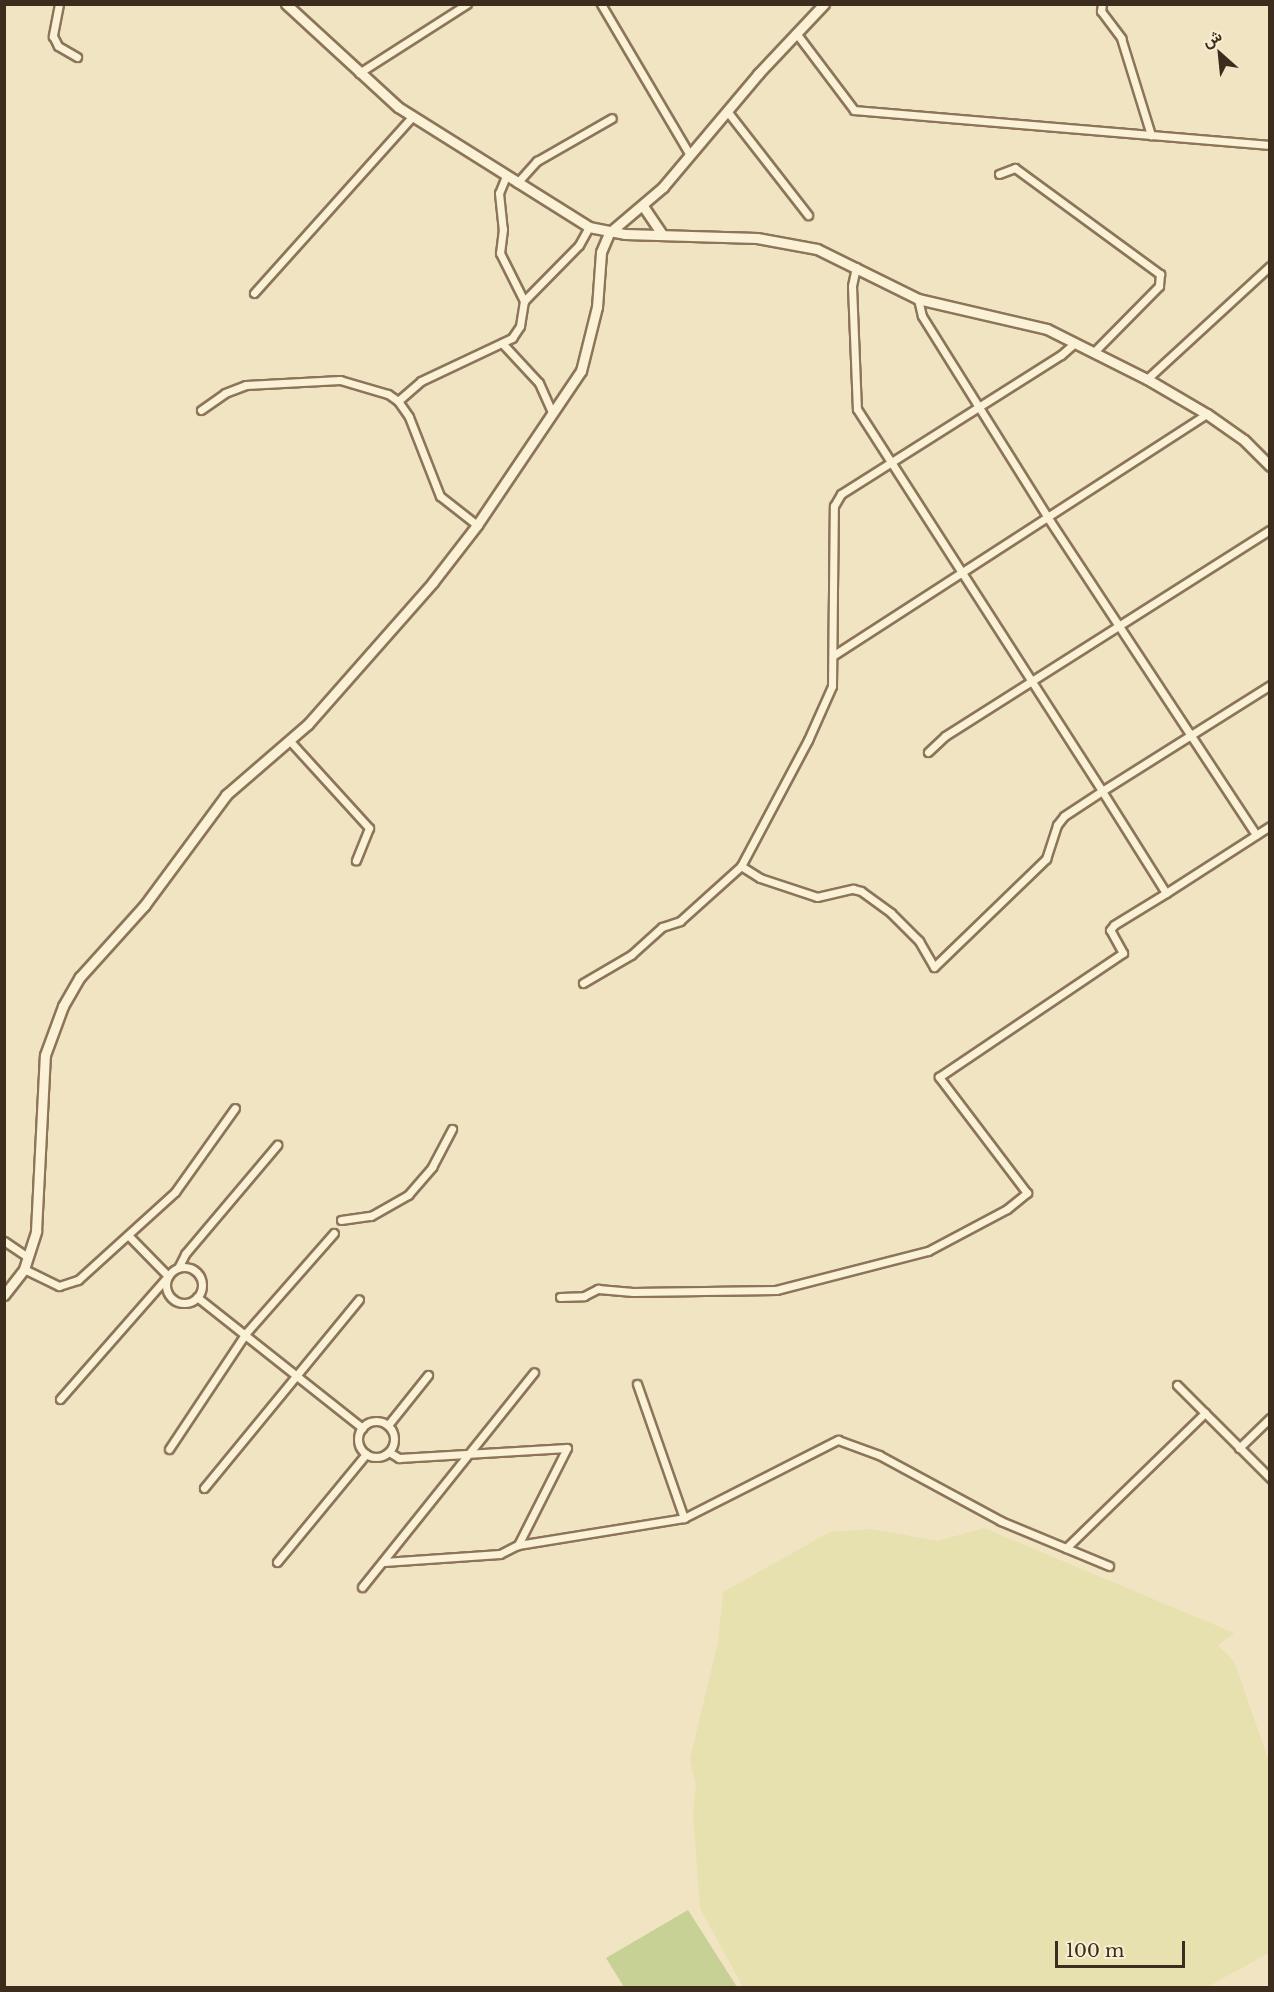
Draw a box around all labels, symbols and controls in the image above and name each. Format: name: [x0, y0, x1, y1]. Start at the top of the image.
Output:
north arrow: [1190, 24, 1250, 84]
text: ش: [1199, 25, 1225, 51]
scale bar: [1058, 1929, 1188, 1967]
text: 100 m: [1066, 1940, 1124, 1962]

